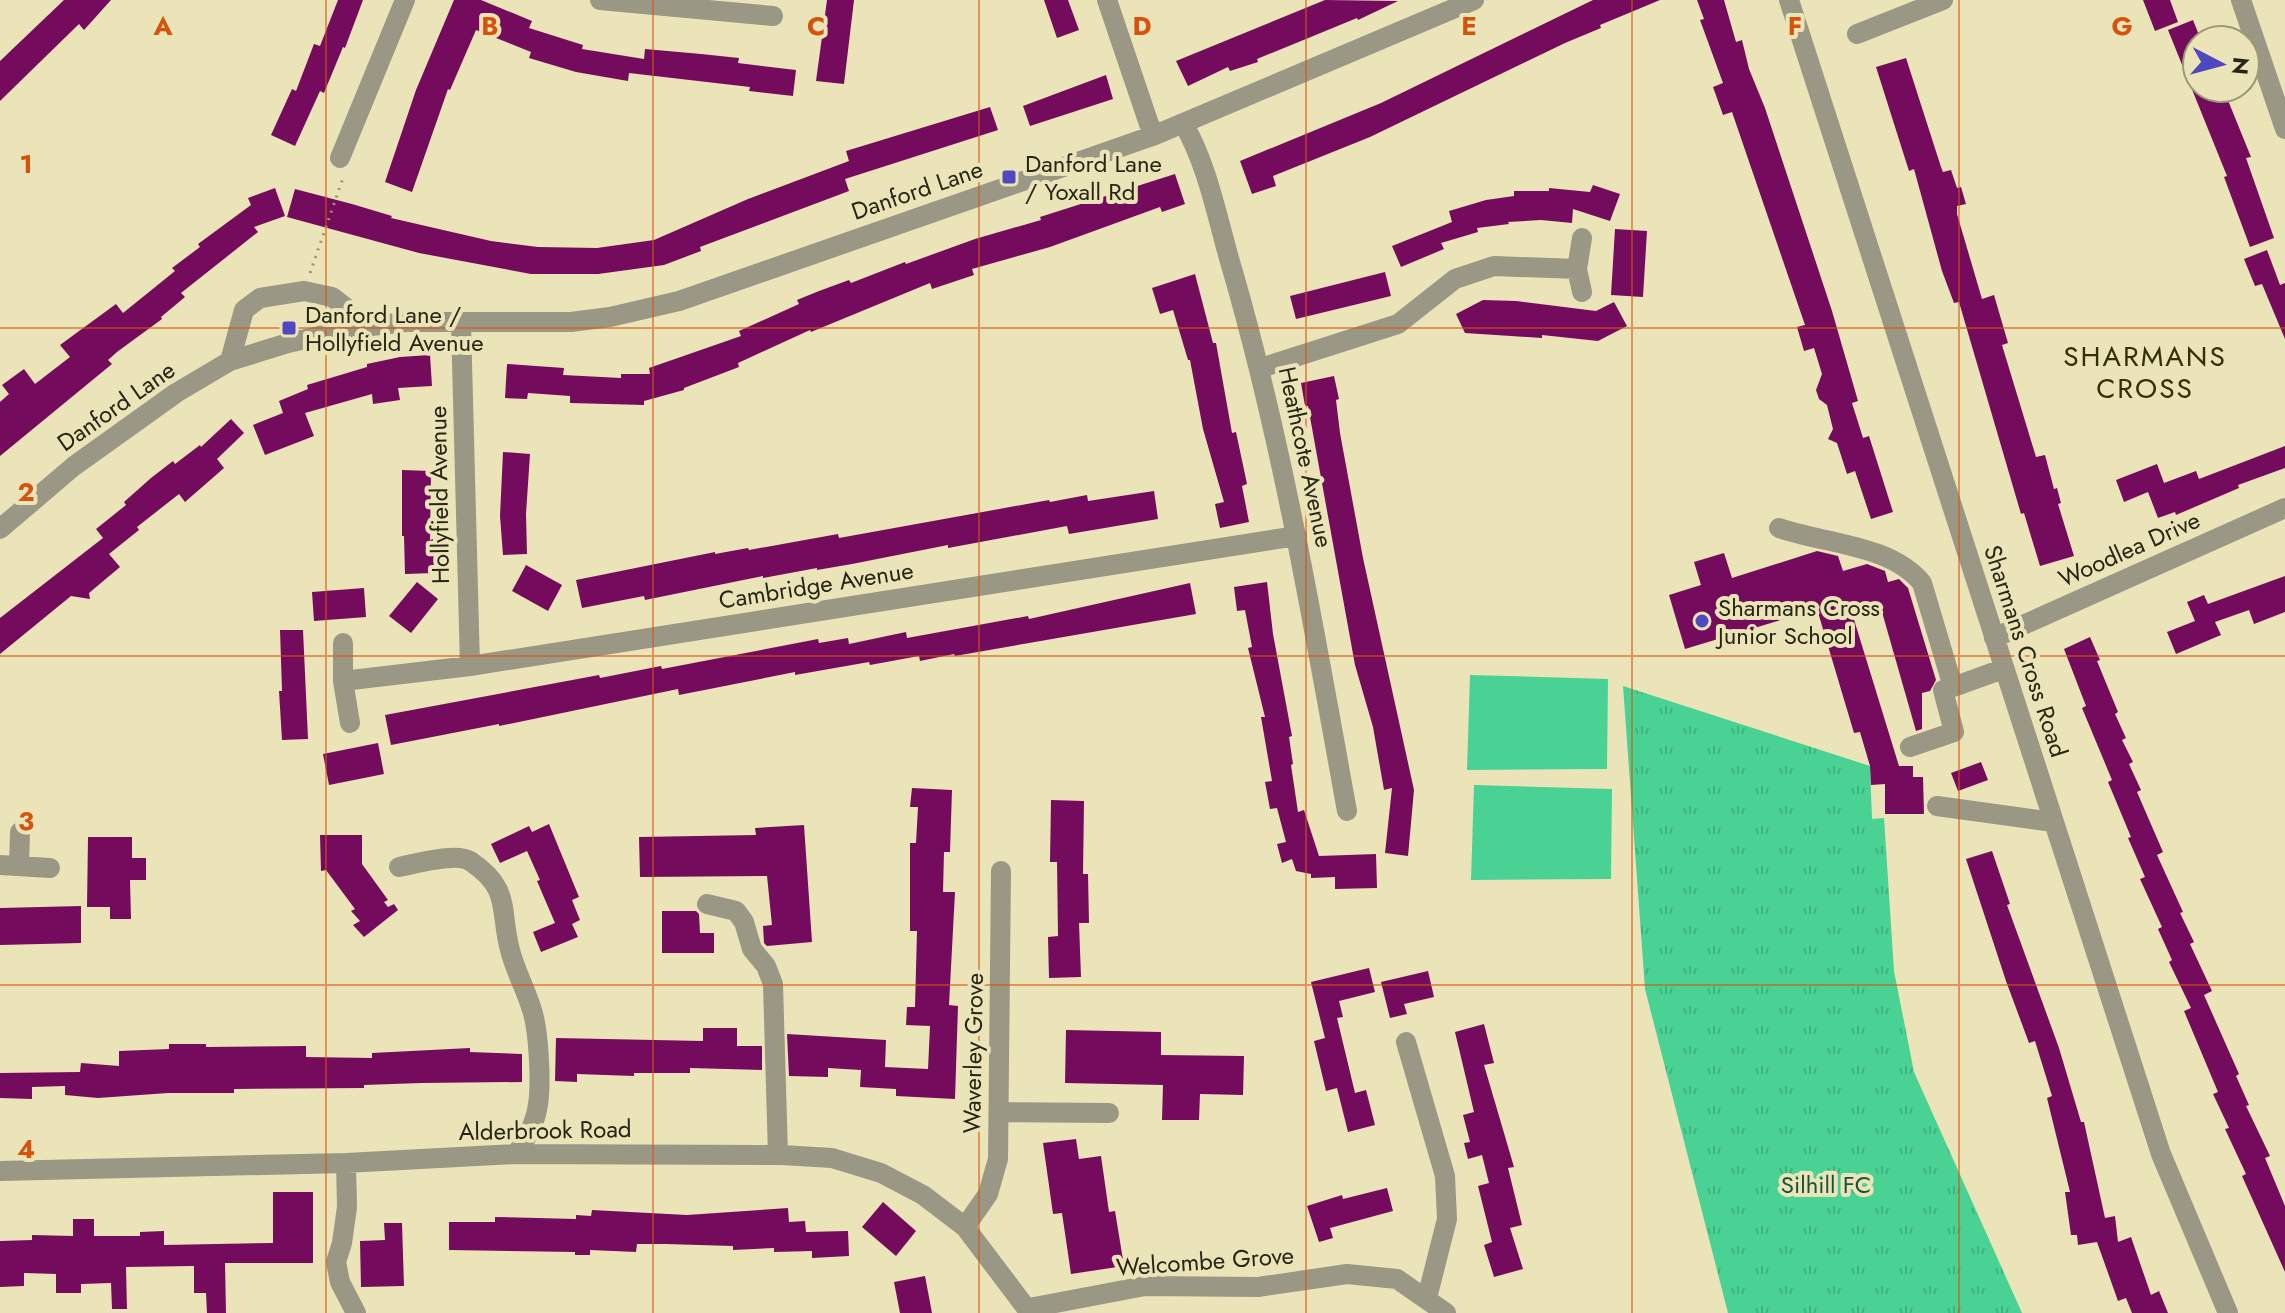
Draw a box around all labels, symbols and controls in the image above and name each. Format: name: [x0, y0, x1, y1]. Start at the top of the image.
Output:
text: A: [152, 7, 173, 45]
text: B: [481, 7, 499, 45]
text: C: [807, 7, 825, 45]
text: D: [1132, 7, 1152, 45]
text: E: [1461, 7, 1477, 45]
text: F: [1788, 7, 1802, 45]
text: G: [2111, 7, 2133, 45]
north arrow: [2181, 24, 2261, 104]
text: N: [2224, 56, 2258, 76]
text: 1: [19, 145, 33, 183]
place label: Danford Lane / Yoxall Rd: [1025, 146, 1162, 209]
street label: Danford Lane: [847, 151, 987, 229]
marker: Danford Lane / Yoxall Rd: [1000, 168, 1018, 186]
place label: Danford Lane / Hollyfield Avenue: [305, 297, 484, 360]
marker: Danford Lane / Hollyfield Avenue: [280, 319, 298, 337]
district label: SHARMANS CROSS: [2063, 336, 2227, 409]
street label: Danford Lane: [50, 352, 182, 460]
street label: Heathcote Avenue: [1270, 363, 1342, 551]
street label: Hollyfield Avenue: [420, 405, 458, 585]
text: 2: [17, 473, 35, 511]
street label: Woodlea Drive: [2053, 502, 2205, 596]
street label: Sharmans Cross Road: [1975, 541, 2077, 761]
street label: Cambridge Avenue: [716, 552, 916, 618]
place label: Sharmans Cross Junior School: [1715, 590, 1880, 653]
marker: Sharmans Cross Junior School: [1693, 612, 1711, 630]
text: 3: [18, 802, 34, 840]
street label: Waverley Grove: [954, 972, 992, 1134]
street label: Alderbrook Road: [458, 1111, 632, 1149]
text: 4: [17, 1130, 35, 1168]
park label: Silhill FC: [1781, 1167, 1871, 1202]
street label: Welcombe Grove: [1115, 1237, 1295, 1285]

